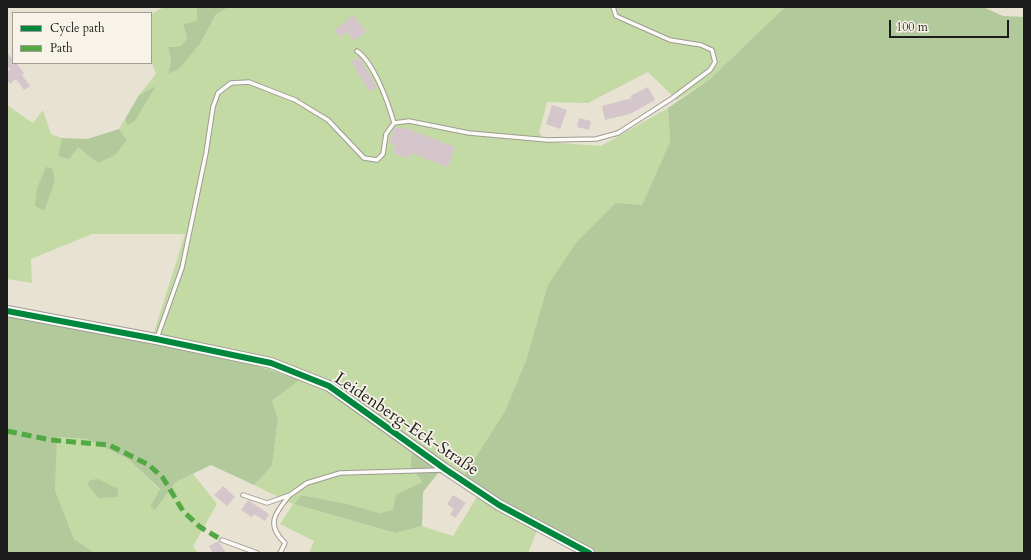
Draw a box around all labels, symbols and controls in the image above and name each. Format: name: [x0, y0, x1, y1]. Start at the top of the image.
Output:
legend: [12, 12, 152, 64]
scale bar: [891, 12, 1011, 38]
text: 100 m: [896, 19, 928, 35]
text: Cycle path: [50, 20, 105, 36]
text: Path: [50, 40, 73, 56]
street label: Leidenberg-Eck-Straße: [330, 369, 482, 481]

